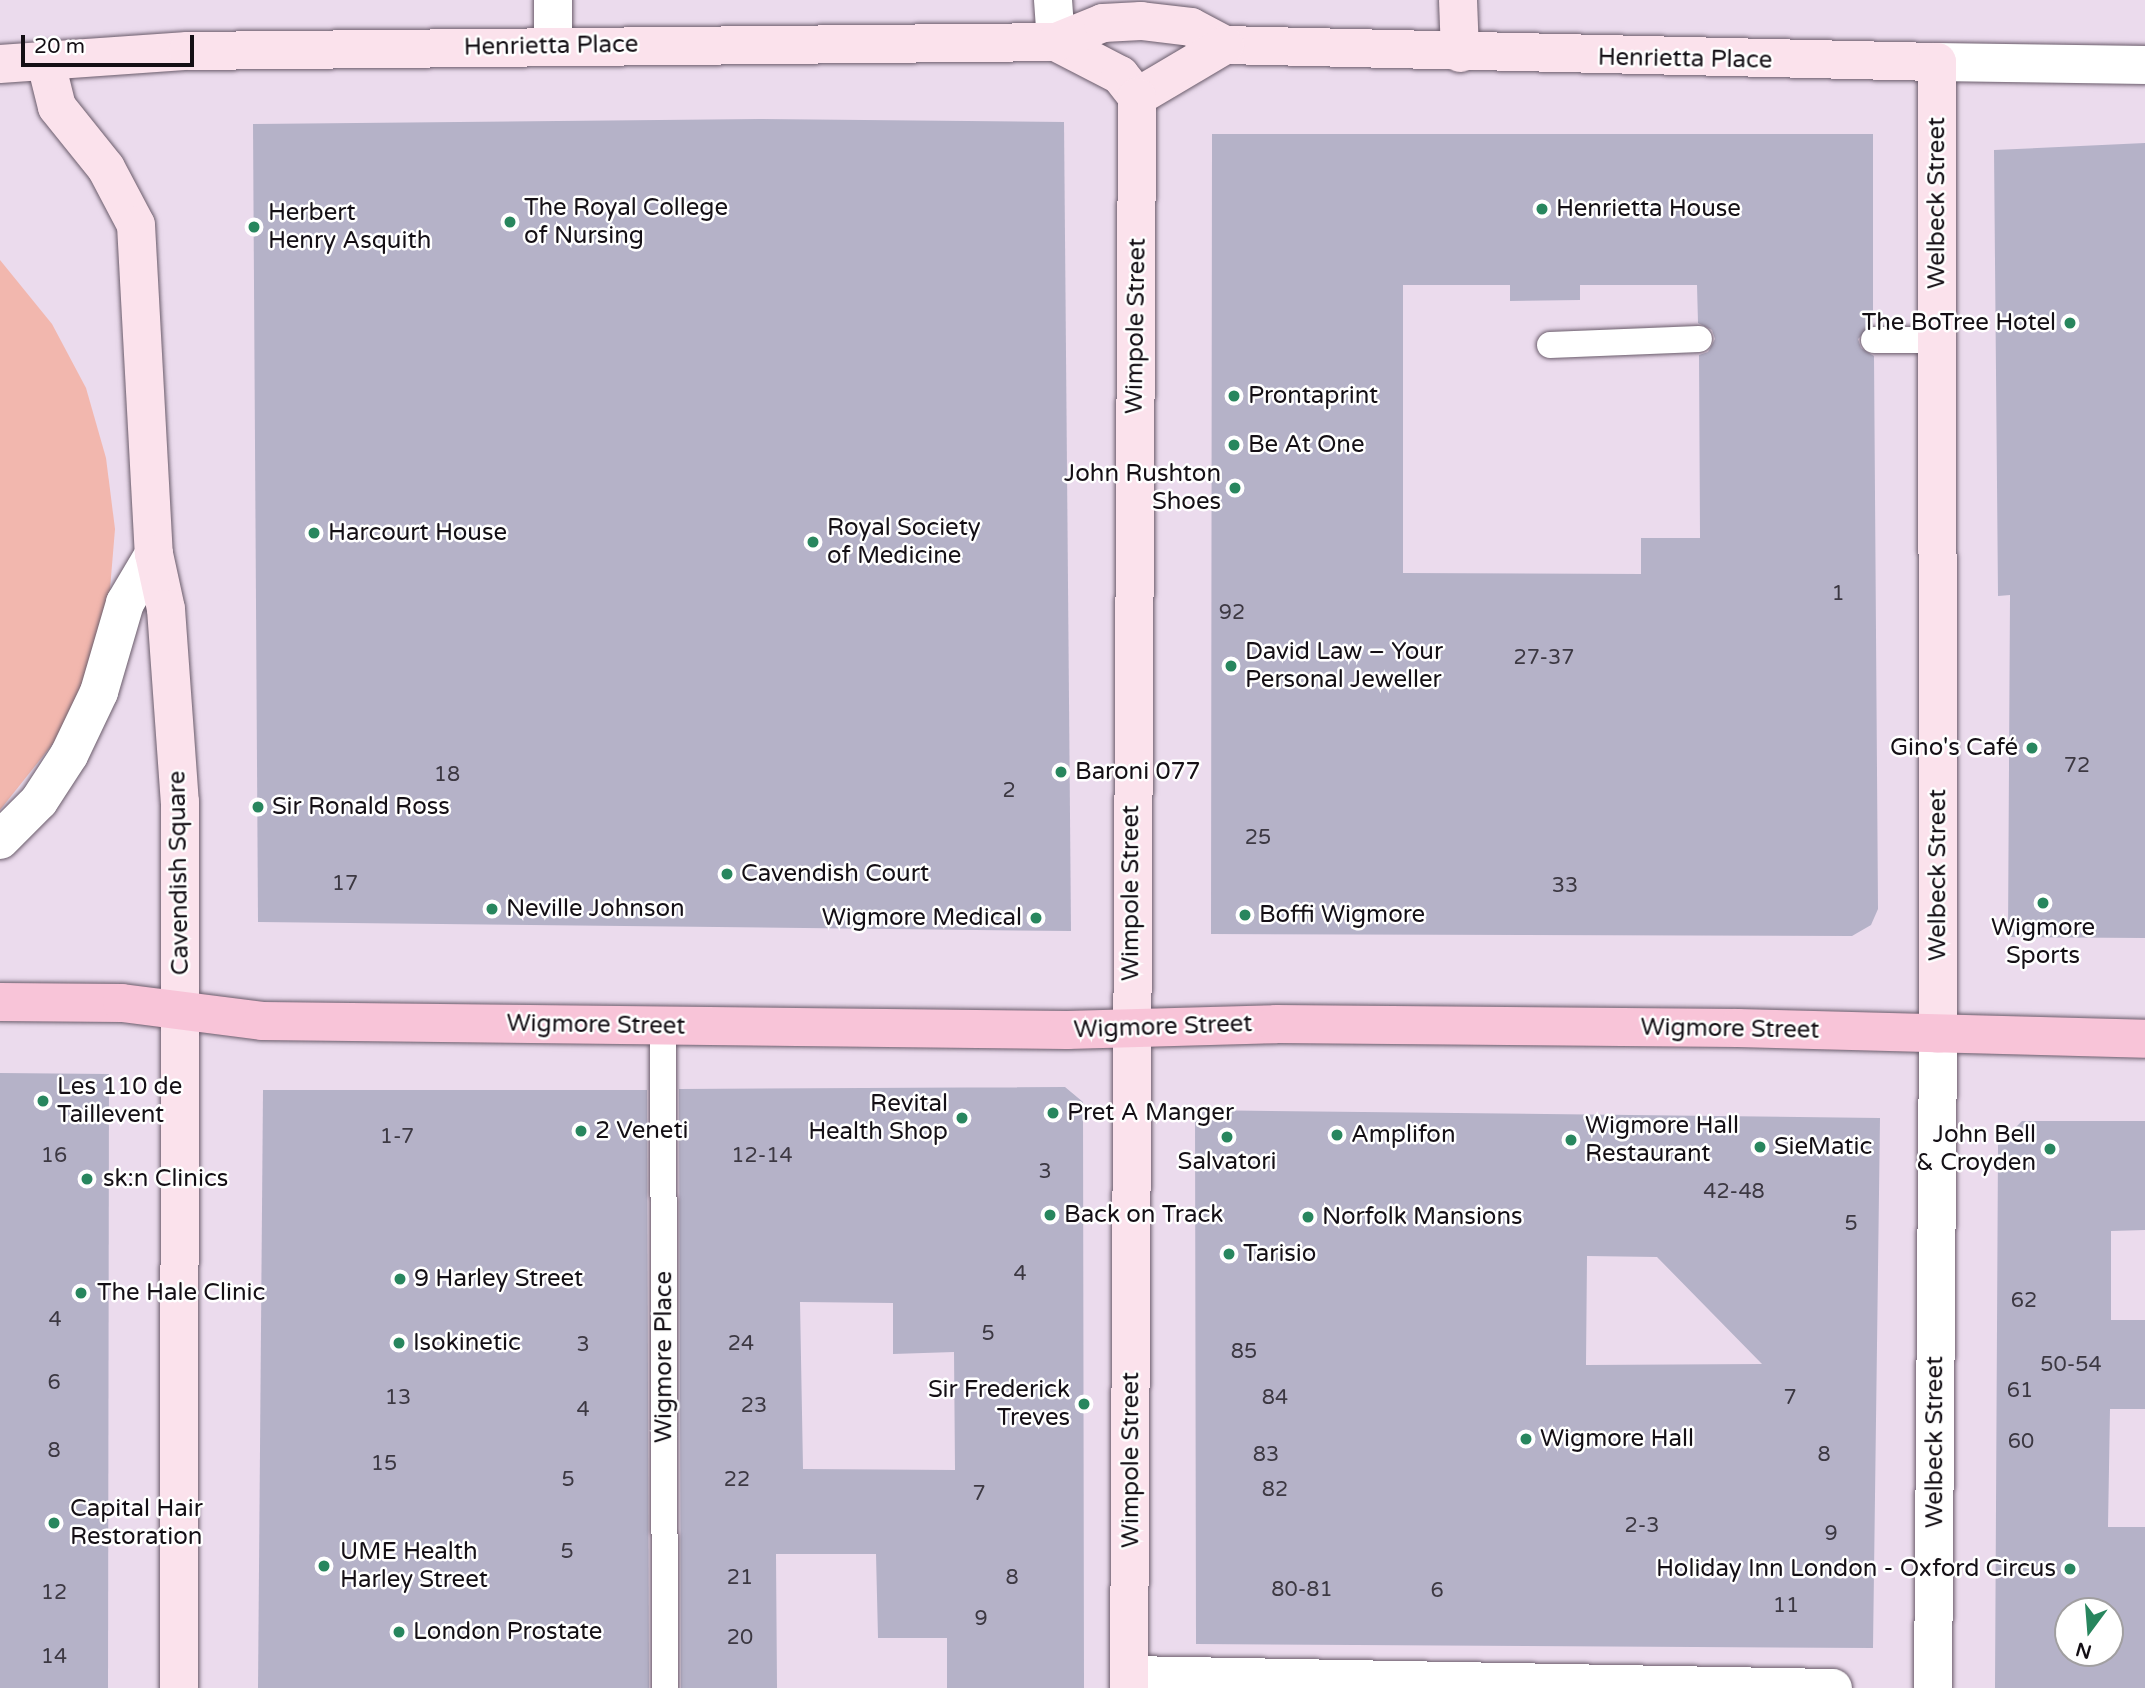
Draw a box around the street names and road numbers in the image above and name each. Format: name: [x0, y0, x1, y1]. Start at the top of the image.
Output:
street label: Henrietta Place: [463, 30, 639, 62]
street label: Henrietta Place: [1597, 43, 1773, 75]
street label: Welbeck Street: [1923, 117, 1951, 289]
street label: Wimpole Street: [1120, 238, 1152, 414]
street label: Cavendish Square: [163, 770, 195, 976]
street label: Welbeck Street: [1924, 789, 1952, 961]
street label: Wimpole Street: [1117, 805, 1145, 981]
street label: Wigmore Street: [506, 1009, 686, 1041]
street label: Wigmore Street: [1073, 1009, 1253, 1045]
street label: Wigmore Street: [1640, 1013, 1820, 1045]
street label: Wigmore Place: [650, 1271, 678, 1443]
street label: Welbeck Street: [1921, 1356, 1949, 1528]
street label: Wimpole Street: [1117, 1372, 1145, 1548]

